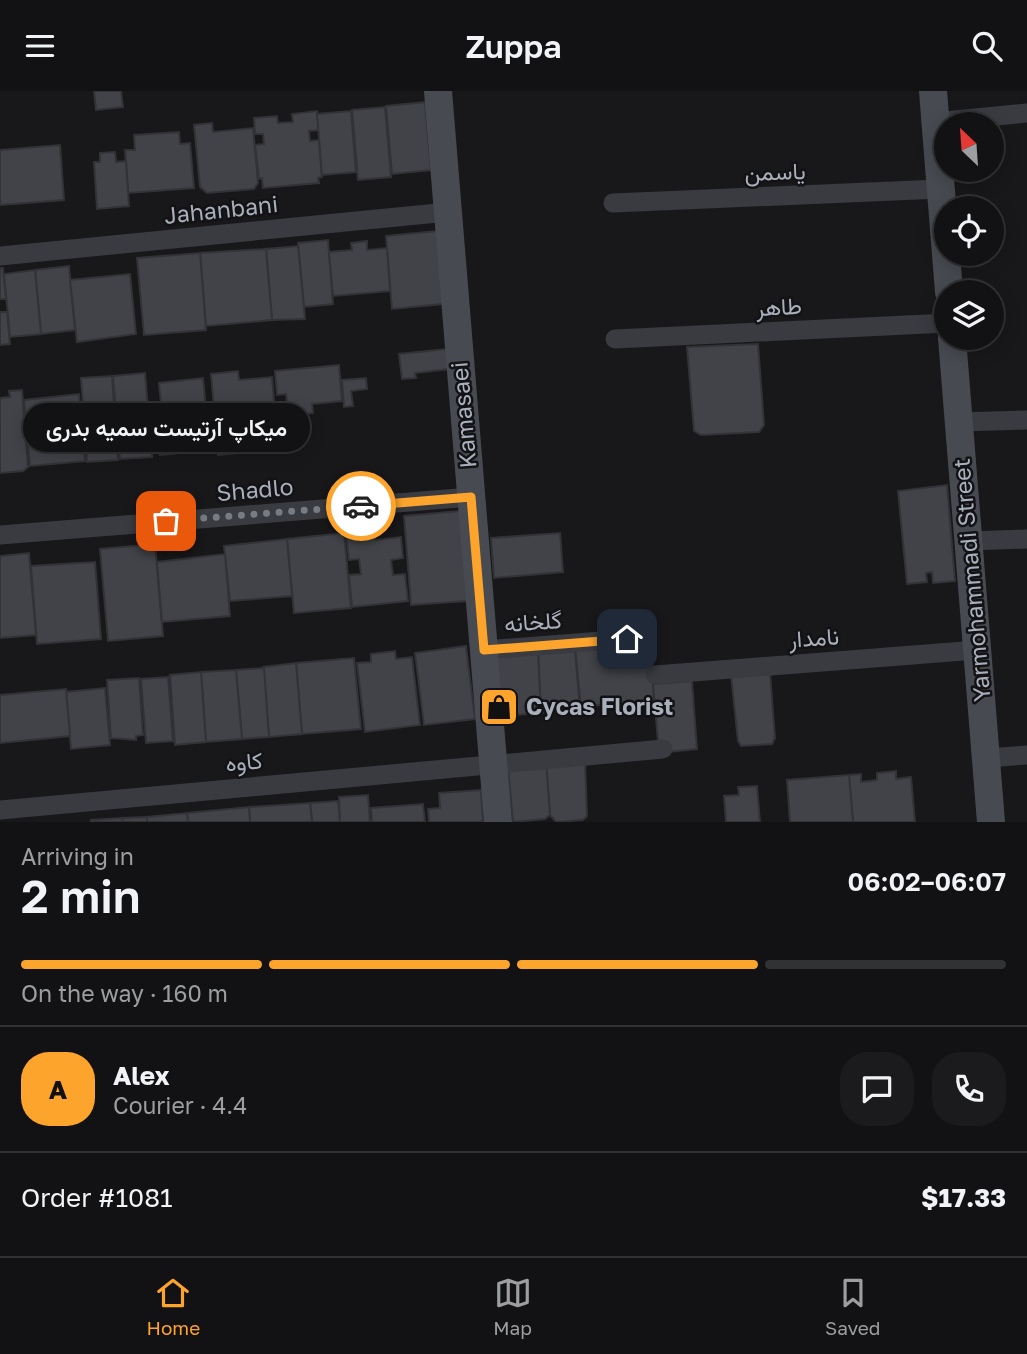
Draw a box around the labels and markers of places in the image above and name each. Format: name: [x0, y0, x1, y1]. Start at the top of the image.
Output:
callout: میکاپ آرتیست سمیه بدری: [23, 402, 310, 451]
pin: [136, 491, 196, 551]
pin: [597, 609, 657, 669]
shop icon: Cycas Florist: [478, 686, 520, 728]
place label: Cycas Florist: [526, 692, 673, 720]

